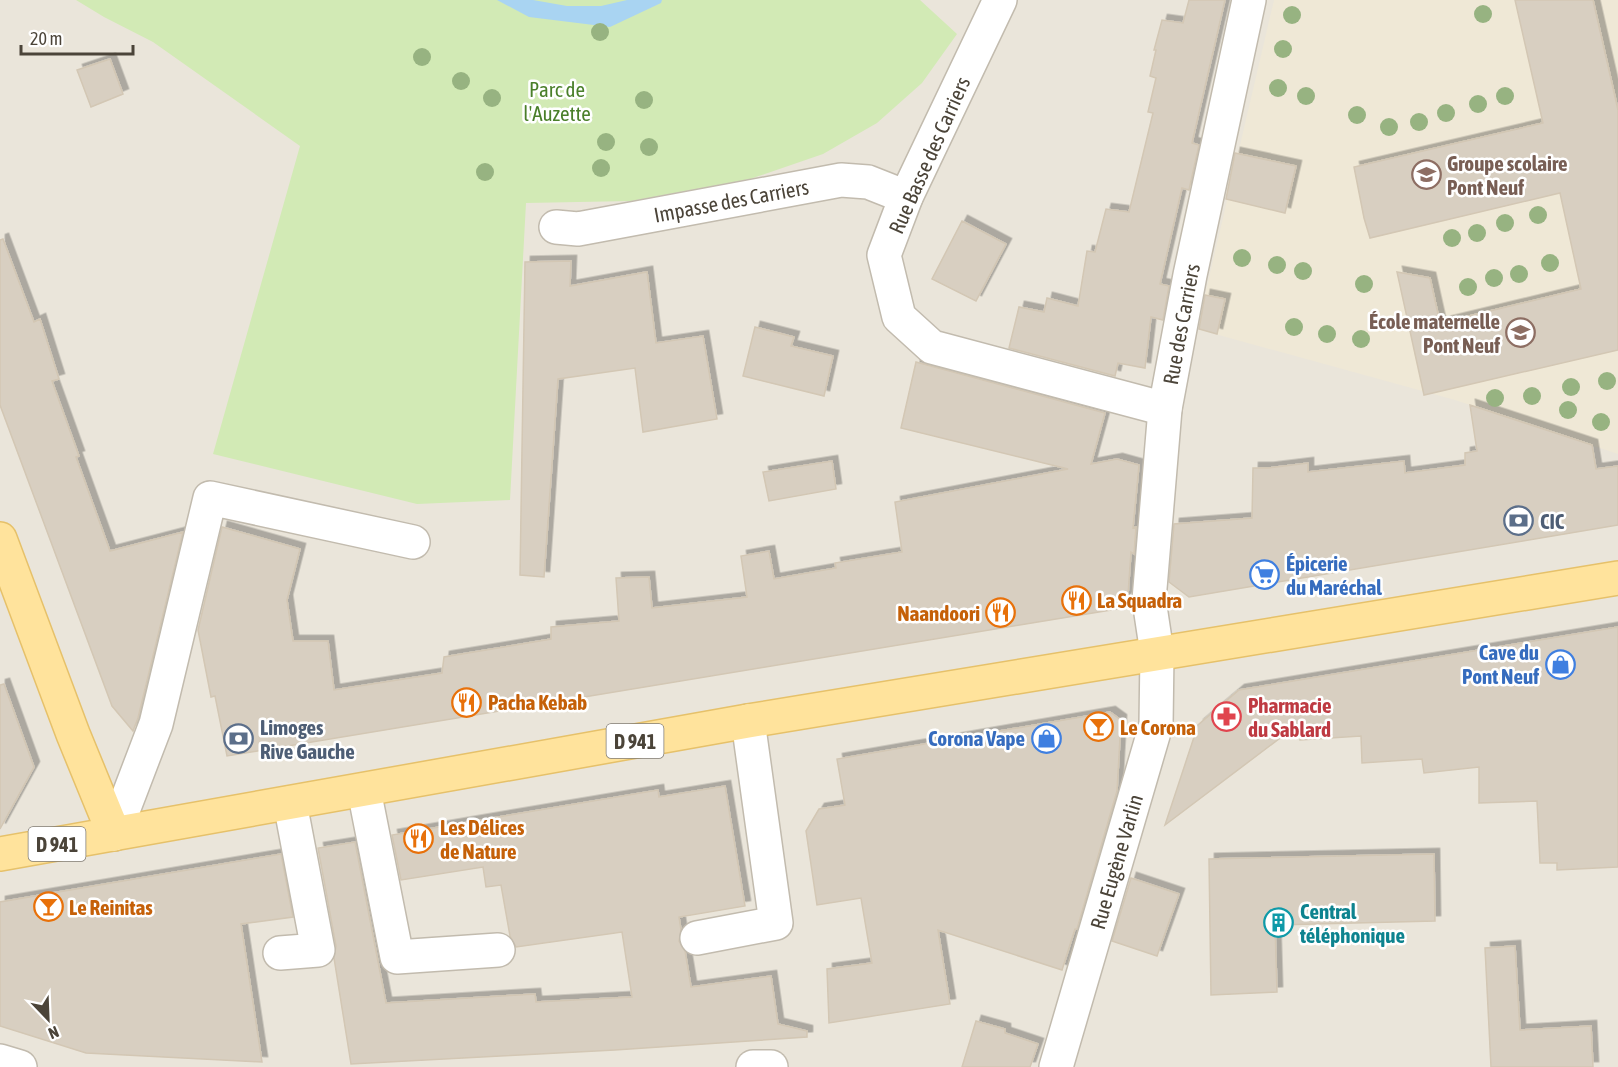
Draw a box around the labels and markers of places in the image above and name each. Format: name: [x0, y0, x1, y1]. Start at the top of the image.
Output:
place label: Groupe scolaire Pont Neuf: [1447, 151, 1568, 199]
school or university icon: Groupe scolaire Pont Neuf: [1410, 159, 1442, 191]
place label: École maternelle Pont Neuf: [1369, 309, 1500, 357]
school or university icon: École maternelle Pont Neuf: [1505, 317, 1537, 349]
bank icon: CIC: [1503, 505, 1535, 537]
place label: CIC: [1540, 509, 1565, 533]
place label: Épicerie du Maréchal: [1286, 551, 1382, 599]
supermarket icon: Épicerie du Maréchal: [1249, 559, 1281, 591]
restaurant icon: La Squadra: [1060, 584, 1092, 616]
place label: La Squadra: [1097, 588, 1182, 612]
restaurant icon: Naandoori: [985, 597, 1017, 629]
place label: Naandoori: [897, 601, 980, 625]
place label: Cave du Pont Neuf: [1462, 640, 1539, 688]
shop icon: Cave du Pont Neuf: [1544, 648, 1576, 680]
restaurant icon: Pacha Kebab: [451, 686, 483, 718]
place label: Pacha Kebab: [488, 690, 587, 714]
place label: Pharmacie du Sablard: [1248, 693, 1331, 741]
pharmacy icon: Pharmacie du Sablard: [1211, 701, 1243, 733]
bar icon: Le Corona: [1083, 711, 1115, 743]
place label: Limoges Rive Gauche: [260, 715, 355, 763]
place label: Le Corona: [1120, 715, 1196, 739]
shop icon: Corona Vape: [1030, 722, 1062, 754]
bank icon: Limoges Rive Gauche: [223, 723, 255, 755]
place label: Corona Vape: [928, 726, 1025, 750]
place label: Les Délices de Nature: [440, 815, 525, 863]
restaurant icon: Les Délices de Nature: [403, 823, 435, 855]
bar icon: Le Reinitas: [32, 891, 64, 923]
place label: Le Reinitas: [69, 895, 153, 919]
place label: Central téléphonique: [1299, 899, 1405, 947]
building icon: Central téléphonique: [1263, 907, 1295, 939]

